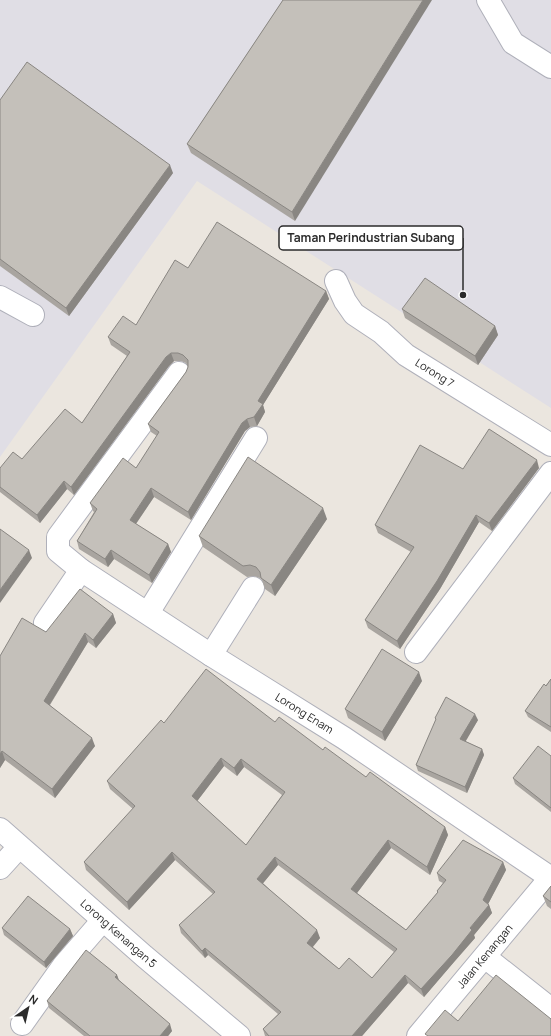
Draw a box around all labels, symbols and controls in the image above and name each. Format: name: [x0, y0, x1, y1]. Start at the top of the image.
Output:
callout: Taman Perindustrian Subang: [279, 226, 463, 250]
text: Taman Perindustrian Subang: [287, 229, 455, 246]
street label: Lorong 7: [413, 355, 457, 390]
street label: Lorong Enam: [273, 689, 337, 737]
street label: Lorong Kenangan 5: [77, 895, 160, 971]
street label: Jalan Kenangan: [453, 921, 516, 991]
north arrow: [8, 988, 48, 1028]
text: N: [26, 991, 41, 1008]

